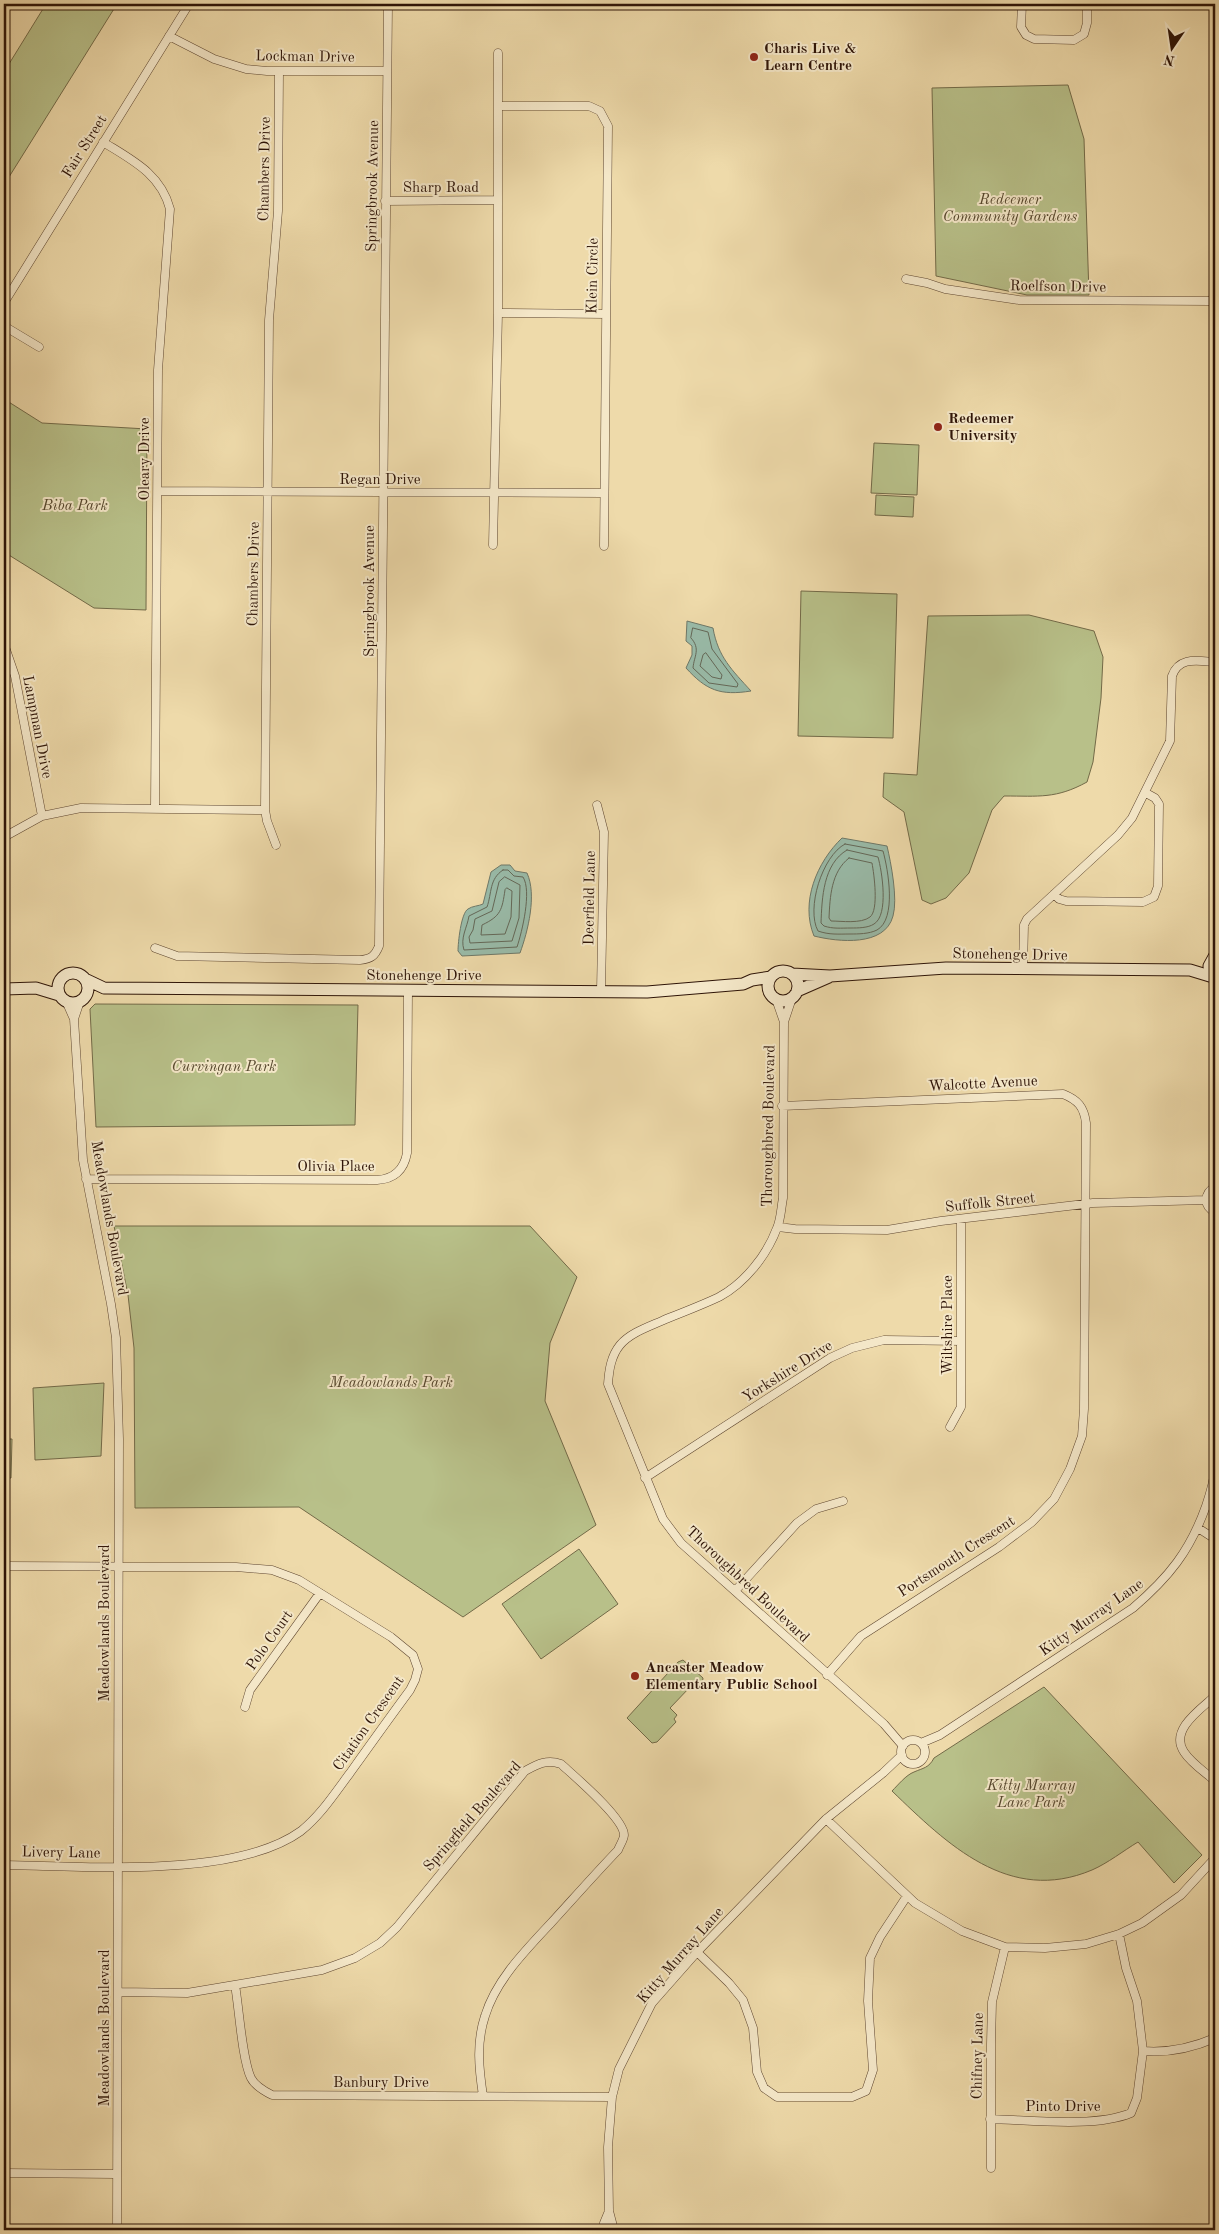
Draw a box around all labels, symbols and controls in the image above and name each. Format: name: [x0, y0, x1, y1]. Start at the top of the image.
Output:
north arrow: [1146, 22, 1196, 72]
place label: Charis Live & Learn Centre: [764, 42, 856, 74]
street label: Lockman Drive: [255, 49, 355, 66]
marker: Charis Live & Learn Centre: [748, 51, 760, 63]
text: N: [1162, 52, 1176, 68]
street label: Fair Street: [60, 113, 110, 181]
street label: Chambers Drive: [257, 116, 274, 222]
street label: Springbrook Avenue: [365, 120, 382, 252]
street label: Sharp Road: [403, 181, 479, 196]
park label: Redeemer Community Gardens: [943, 193, 1077, 225]
street label: Klein Circle: [585, 238, 602, 314]
street label: Roelfson Drive: [1010, 279, 1106, 296]
place label: Redeemer University: [948, 412, 1018, 444]
street label: Oleary Drive: [138, 417, 153, 501]
marker: Redeemer University: [932, 421, 944, 433]
street label: Regan Drive: [339, 473, 421, 488]
park label: Biba Park: [41, 499, 108, 514]
street label: Chambers Drive: [246, 521, 263, 627]
street label: Springbrook Avenue: [363, 525, 378, 657]
street label: Lampman Drive: [19, 674, 54, 780]
street label: Deerfield Lane: [582, 850, 599, 946]
street label: Stonehenge Drive: [952, 947, 1068, 964]
street label: Stonehenge Drive: [366, 969, 482, 984]
street label: Thoroughbred Boulevard: [761, 1044, 778, 1207]
park label: Curvingan Park: [172, 1060, 276, 1075]
street label: Walcotte Avenue: [928, 1074, 1038, 1095]
street label: Meadowlands Boulevard: [87, 1140, 130, 1297]
street label: Olivia Place: [297, 1160, 375, 1175]
street label: Suffolk Street: [944, 1191, 1036, 1216]
street label: Wiltshire Place: [941, 1275, 956, 1375]
street label: Yorkshire Drive: [740, 1339, 836, 1406]
park label: Meadowlands Park: [328, 1376, 453, 1391]
street label: Portsmouth Crescent: [896, 1514, 1018, 1601]
street label: Thoroughbred Boulevard: [682, 1524, 812, 1646]
street label: Meadowlands Boulevard: [98, 1544, 113, 1702]
street label: Kitty Murray Lane: [1037, 1577, 1146, 1660]
street label: Polo Court: [244, 1608, 296, 1674]
place label: Ancaster Meadow Elementary Public School: [645, 1661, 818, 1693]
marker: Ancaster Meadow Elementary Public School: [629, 1670, 641, 1682]
street label: Citation Crescent: [331, 1674, 408, 1774]
street label: Springfield Boulevard: [422, 1759, 525, 1875]
park label: Kitty Murray Lane Park: [986, 1779, 1076, 1811]
street label: Livery Lane: [21, 1845, 101, 1862]
street label: Kitty Murray Lane: [635, 1905, 727, 2007]
street label: Meadowlands Boulevard: [98, 1949, 113, 2107]
street label: Chifney Lane: [970, 2012, 987, 2100]
street label: Banbury Drive: [333, 2076, 429, 2091]
street label: Pinto Drive: [1025, 2100, 1101, 2115]

